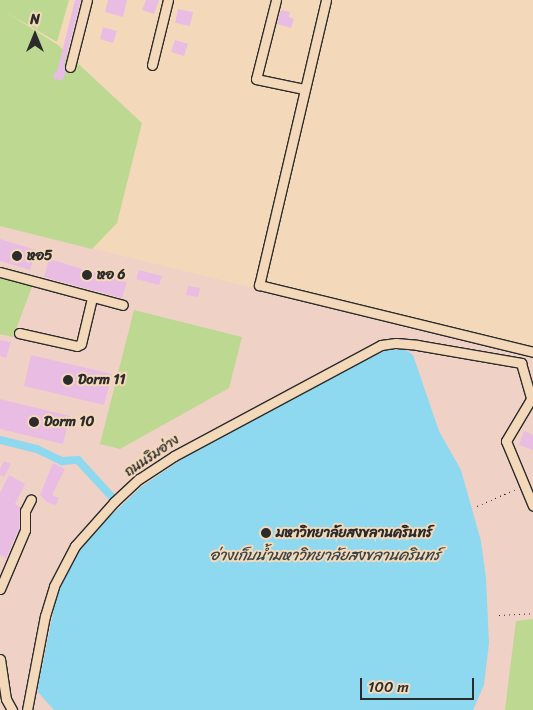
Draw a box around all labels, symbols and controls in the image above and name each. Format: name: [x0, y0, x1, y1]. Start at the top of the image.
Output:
text: N: [30, 7, 40, 32]
north arrow: [10, 10, 60, 60]
place label: หอ5: [27, 248, 53, 264]
marker: หอ5: [11, 250, 23, 262]
place label: หอ 6: [97, 267, 126, 283]
marker: หอ 6: [81, 269, 93, 281]
place label: Dorm 11: [78, 372, 126, 388]
marker: Dorm 11: [62, 374, 74, 386]
place label: Dorm 10: [44, 414, 94, 430]
marker: Dorm 10: [28, 416, 40, 428]
street label: ถนนริมอ่าง: [121, 432, 183, 480]
place label: มหาวิทยาลัยสงขลานครินทร์: [276, 525, 432, 541]
marker: มหาวิทยาลัยสงขลานครินทร์: [260, 527, 272, 539]
water label: อ่างเก็บน้ำมหาวิทยาลัยสงขลานครินทร์: [210, 547, 440, 565]
scale bar: [363, 668, 477, 700]
text: 100 m: [368, 674, 409, 700]

